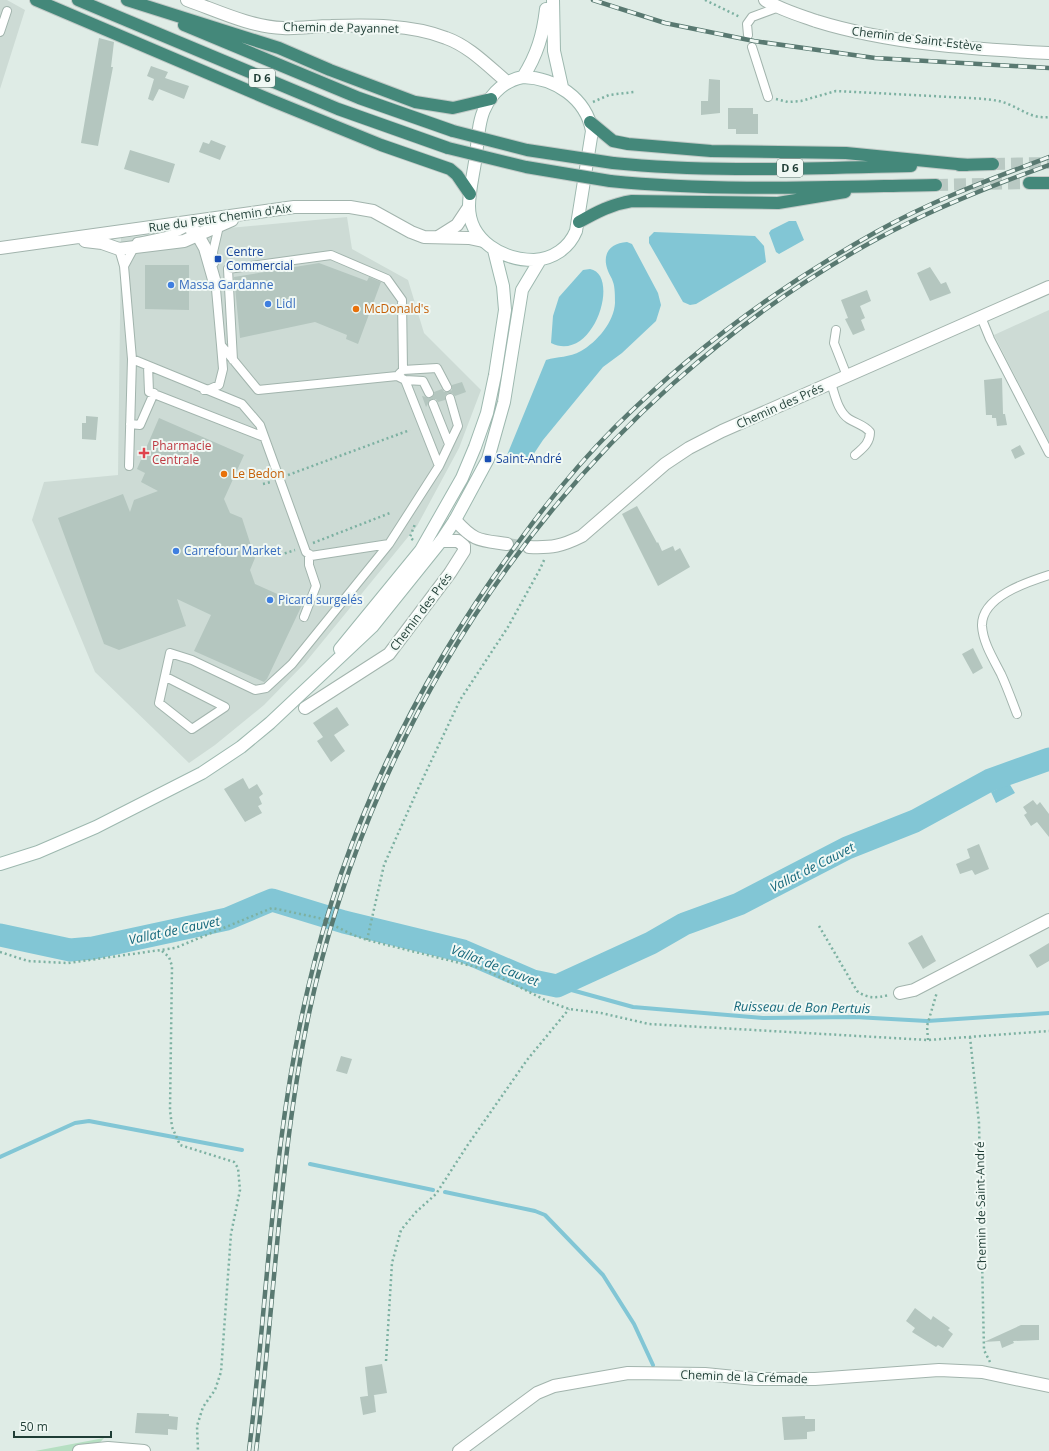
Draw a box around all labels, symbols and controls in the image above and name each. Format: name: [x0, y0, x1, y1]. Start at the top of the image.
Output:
street label: Chemin de Payannet: [283, 18, 399, 37]
street label: Chemin de Saint-Estève: [851, 22, 984, 55]
road number: D 6: [249, 69, 275, 87]
road number: D 6: [777, 159, 803, 177]
street label: Rue du Petit Chemin d'Aix: [147, 199, 293, 236]
place label: Centre Commercial: [226, 243, 293, 274]
marker: Centre Commercial: [213, 254, 223, 264]
place label: Massa Gardanne: [179, 276, 274, 293]
marker: Massa Gardanne: [166, 280, 176, 290]
place label: Lidl: [276, 295, 296, 312]
marker: Lidl: [263, 299, 273, 309]
place label: McDonald's: [364, 300, 429, 317]
marker: McDonald's: [351, 304, 361, 314]
street label: Chemin des Prés: [734, 379, 826, 432]
place label: Pharmacie Centrale: [152, 437, 212, 468]
marker: Pharmacie Centrale: [139, 448, 149, 458]
place label: Saint-André: [496, 450, 562, 467]
marker: Saint-André: [483, 454, 493, 464]
place label: Le Bedon: [232, 465, 285, 482]
marker: Le Bedon: [219, 469, 229, 479]
place label: Carrefour Market: [184, 542, 281, 559]
marker: Carrefour Market: [171, 546, 181, 556]
street label: Chemin des Prés: [386, 569, 456, 654]
place label: Picard surgelés: [278, 591, 363, 608]
marker: Picard surgelés: [265, 595, 275, 605]
water label: Vallat de Cauvet: [767, 838, 858, 896]
water label: Vallat de Cauvet: [127, 911, 222, 948]
water label: Vallat de Cauvet: [449, 940, 542, 990]
water label: Ruisseau de Bon Pertuis: [733, 997, 871, 1017]
street label: Chemin de Saint-André: [971, 1141, 990, 1271]
street label: Chemin de la Crémade: [680, 1366, 808, 1387]
scale bar: [14, 1413, 111, 1439]
text: 50 m: [20, 1418, 48, 1435]

